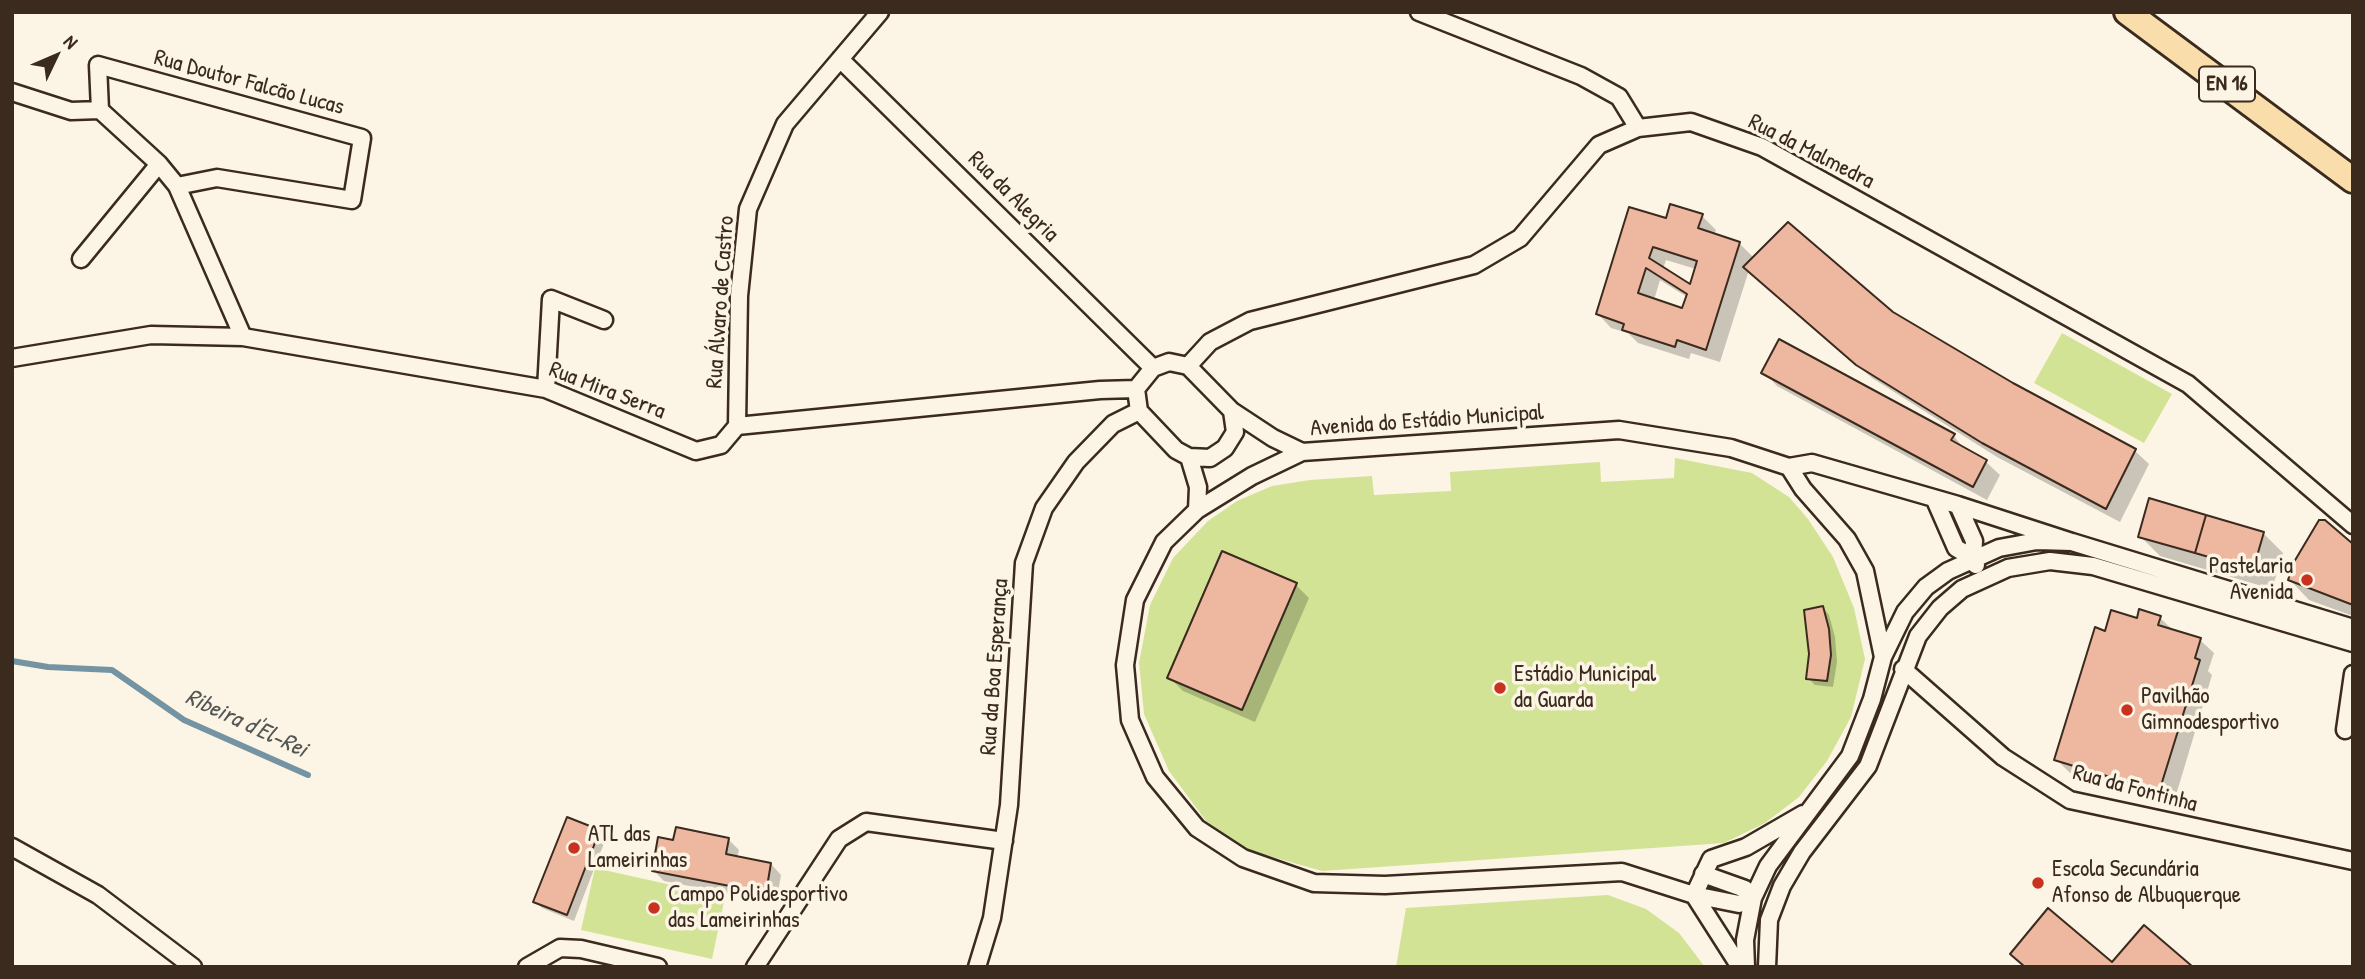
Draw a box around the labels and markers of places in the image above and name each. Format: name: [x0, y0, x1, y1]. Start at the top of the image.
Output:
place label: Pastelaria Avenida: [2209, 553, 2293, 607]
marker: Pastelaria Avenida: [2299, 572, 2315, 588]
place label: Estádio Municipal da Guarda: [1514, 661, 1656, 715]
marker: Estádio Municipal da Guarda: [1492, 680, 1508, 696]
place label: Pavilhão Gimnodesportivo: [2141, 683, 2279, 737]
marker: Pavilhão Gimnodesportivo: [2119, 702, 2135, 718]
place label: ATL das Lameirinhas: [588, 821, 687, 875]
marker: ATL das Lameirinhas: [566, 840, 582, 856]
place label: Escola Secundária Afonso de Albuquerque: [2052, 856, 2241, 910]
marker: Escola Secundária Afonso de Albuquerque: [2030, 875, 2046, 891]
place label: Campo Polidesportivo das Lameirinhas: [668, 881, 848, 935]
marker: Campo Polidesportivo das Lameirinhas: [646, 900, 662, 916]

